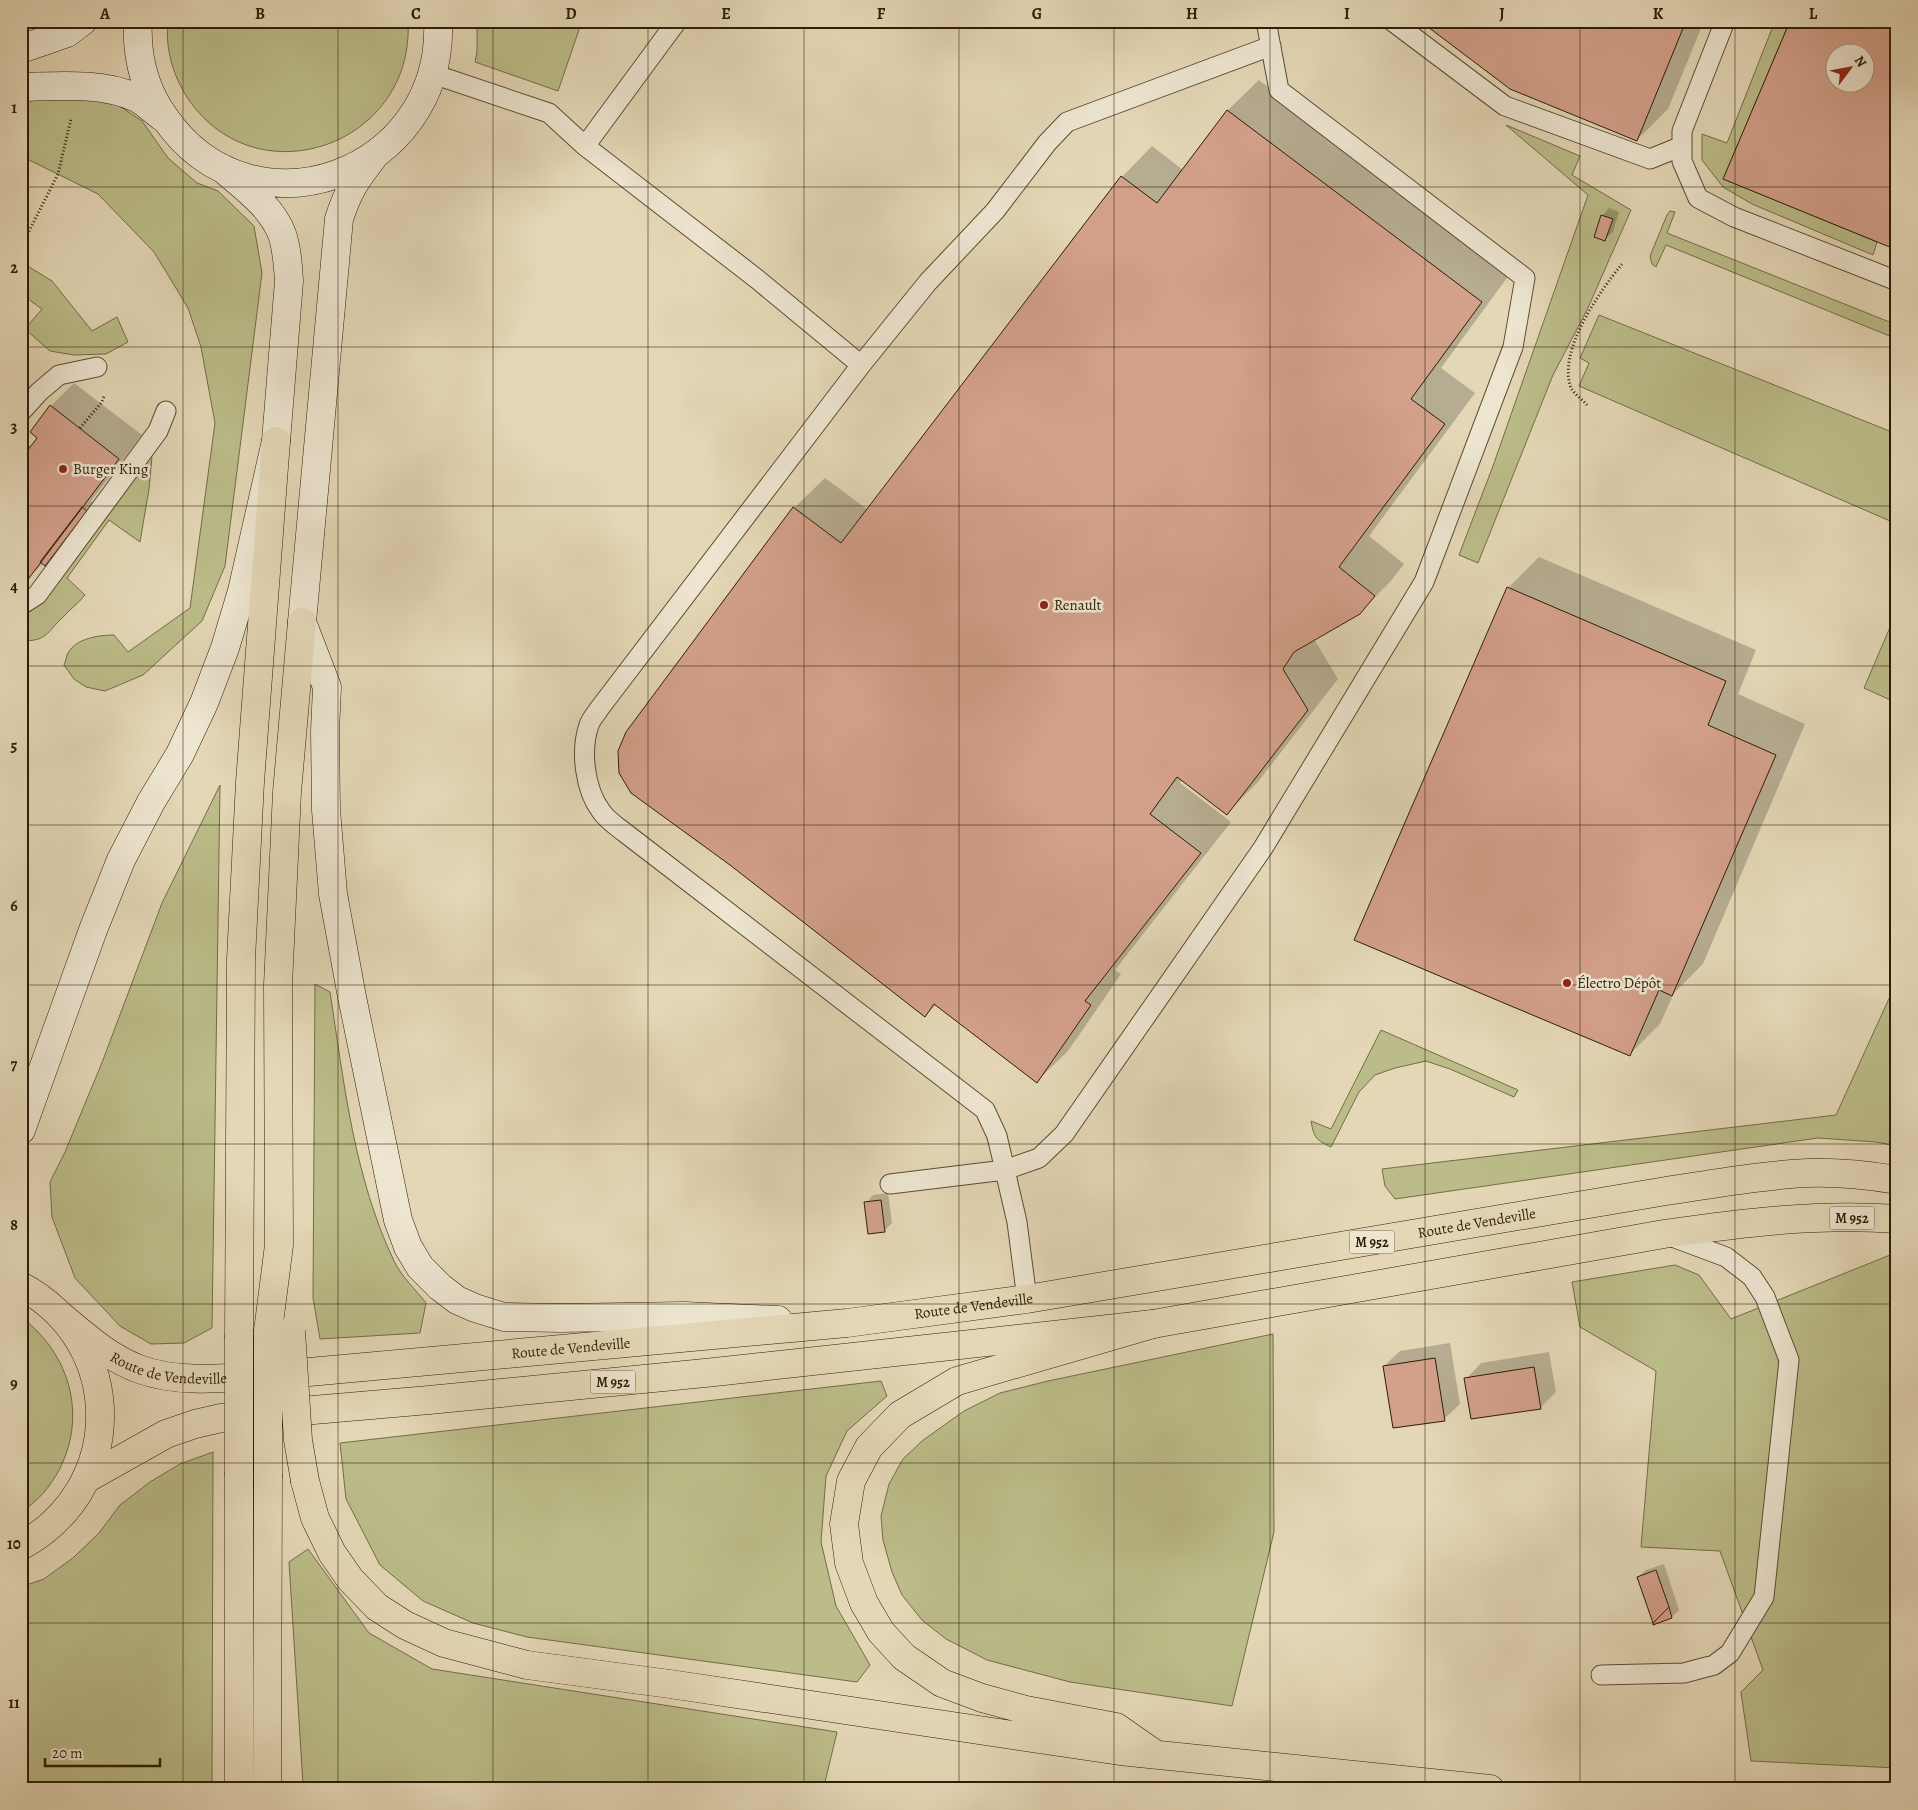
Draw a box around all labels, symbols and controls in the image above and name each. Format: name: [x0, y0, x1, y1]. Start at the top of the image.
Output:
text: A: [99, 3, 111, 25]
text: B: [255, 3, 265, 25]
text: C: [411, 3, 421, 25]
text: D: [565, 3, 577, 25]
text: E: [721, 3, 731, 25]
text: F: [877, 3, 886, 25]
text: G: [1032, 3, 1042, 25]
text: H: [1186, 3, 1198, 25]
text: I: [1344, 3, 1350, 25]
text: J: [1499, 3, 1505, 25]
text: K: [1653, 3, 1664, 25]
text: L: [1809, 3, 1818, 25]
north arrow: [1826, 42, 1876, 92]
text: N: [1850, 52, 1871, 71]
text: 1: [11, 97, 17, 119]
text: 2: [10, 257, 18, 279]
text: 3: [11, 416, 18, 438]
place label: Burger King: [73, 459, 149, 479]
marker: Burger King: [57, 463, 69, 475]
text: 4: [10, 576, 18, 598]
place label: Renault: [1054, 595, 1101, 615]
marker: Renault: [1038, 599, 1050, 611]
text: 5: [11, 735, 18, 757]
text: 6: [10, 895, 18, 917]
place label: Électro Dépôt: [1577, 973, 1661, 993]
marker: Électro Dépôt: [1561, 977, 1573, 989]
text: 7: [11, 1054, 18, 1076]
street label: Route de Vendeville: [1416, 1203, 1538, 1243]
road number: M 952: [1830, 1206, 1874, 1230]
text: 8: [10, 1214, 18, 1236]
road number: M 952: [1350, 1230, 1394, 1254]
street label: Route de Vendeville: [913, 1288, 1035, 1324]
street label: Route de Vendeville: [510, 1333, 632, 1364]
street label: Route de Vendeville: [107, 1347, 228, 1389]
road number: M 952: [590, 1370, 636, 1394]
text: 9: [10, 1373, 18, 1395]
text: 10: [7, 1533, 21, 1555]
text: 11: [8, 1692, 20, 1714]
scale bar: [45, 1735, 160, 1767]
text: 20 m: [52, 1743, 83, 1763]

